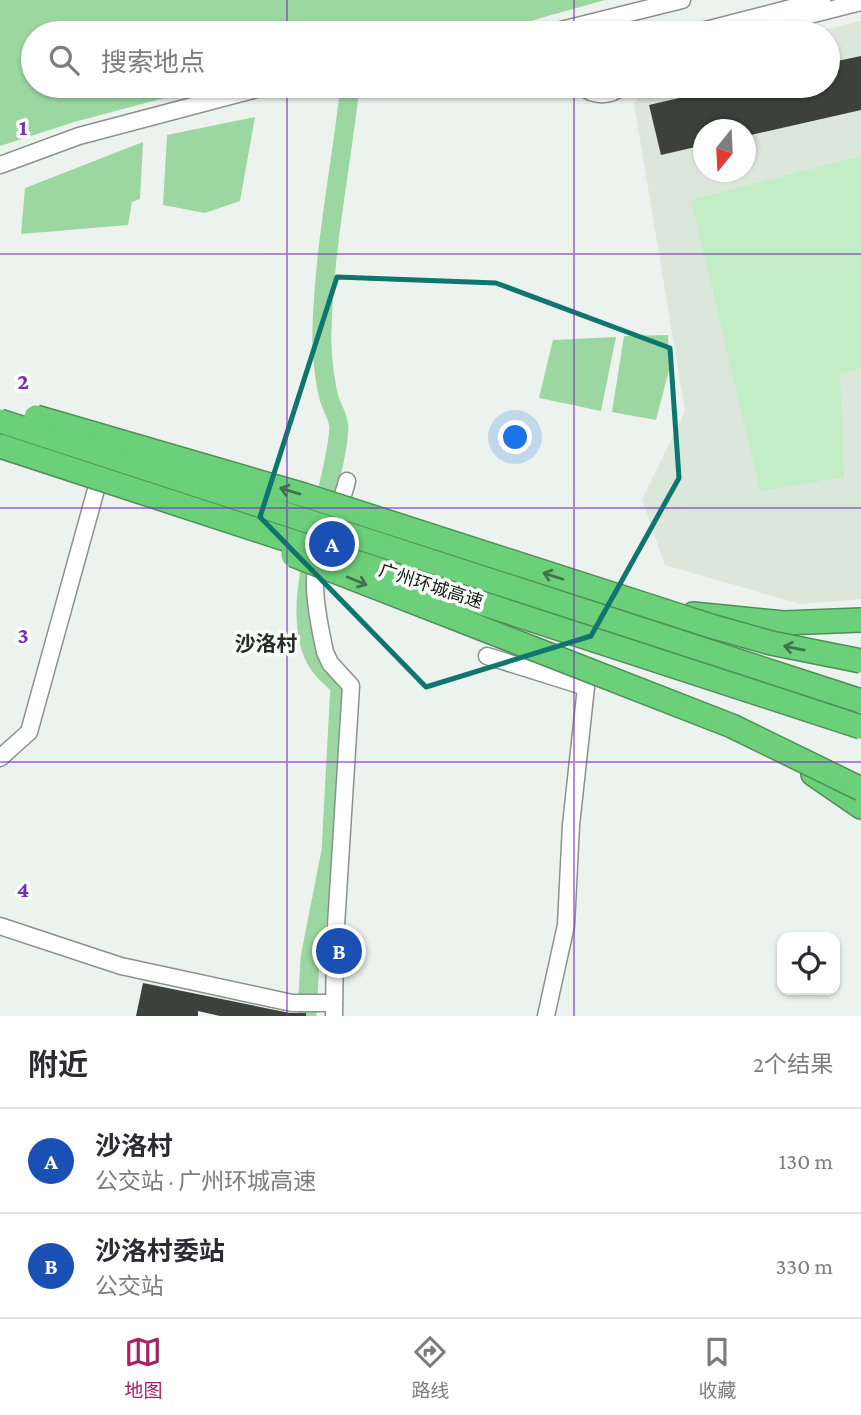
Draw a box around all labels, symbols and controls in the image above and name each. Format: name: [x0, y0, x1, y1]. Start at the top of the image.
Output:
search box: [21, 21, 840, 98]
icon: search: [45, 41, 83, 79]
text: 搜索地点: [101, 48, 205, 77]
text: 1: [19, 114, 28, 140]
north arrow: [693, 119, 756, 182]
text: 2: [17, 368, 29, 394]
your location: [498, 420, 532, 454]
one-way arrow: [279, 483, 301, 496]
pin: A: [309, 518, 355, 570]
street label: 广州环城高速: [377, 560, 485, 612]
one-way arrow: [542, 568, 564, 581]
one-way arrow: [345, 575, 367, 588]
text: 3: [17, 622, 29, 648]
district label: 沙洛村: [235, 632, 298, 656]
one-way arrow: [783, 640, 806, 654]
text: 4: [17, 876, 29, 902]
pin: B: [316, 925, 362, 977]
map controls: [777, 932, 840, 995]
button: locate: [777, 932, 840, 995]
text: 附近: [28, 1048, 88, 1081]
text: 2个结果: [753, 1051, 833, 1077]
text: 沙洛村: [95, 1132, 173, 1161]
text: A: [44, 1148, 58, 1174]
text: 130 m: [779, 1148, 833, 1174]
text: 公交站 · 广州环城高速: [95, 1168, 316, 1194]
text: 沙洛村委站: [95, 1237, 225, 1266]
text: B: [44, 1253, 58, 1279]
text: 330 m: [775, 1253, 833, 1279]
text: 公交站: [95, 1273, 164, 1299]
tab: 地图: [124, 1333, 163, 1402]
tab: 路线: [411, 1333, 450, 1402]
tab: 收藏: [698, 1333, 737, 1402]

